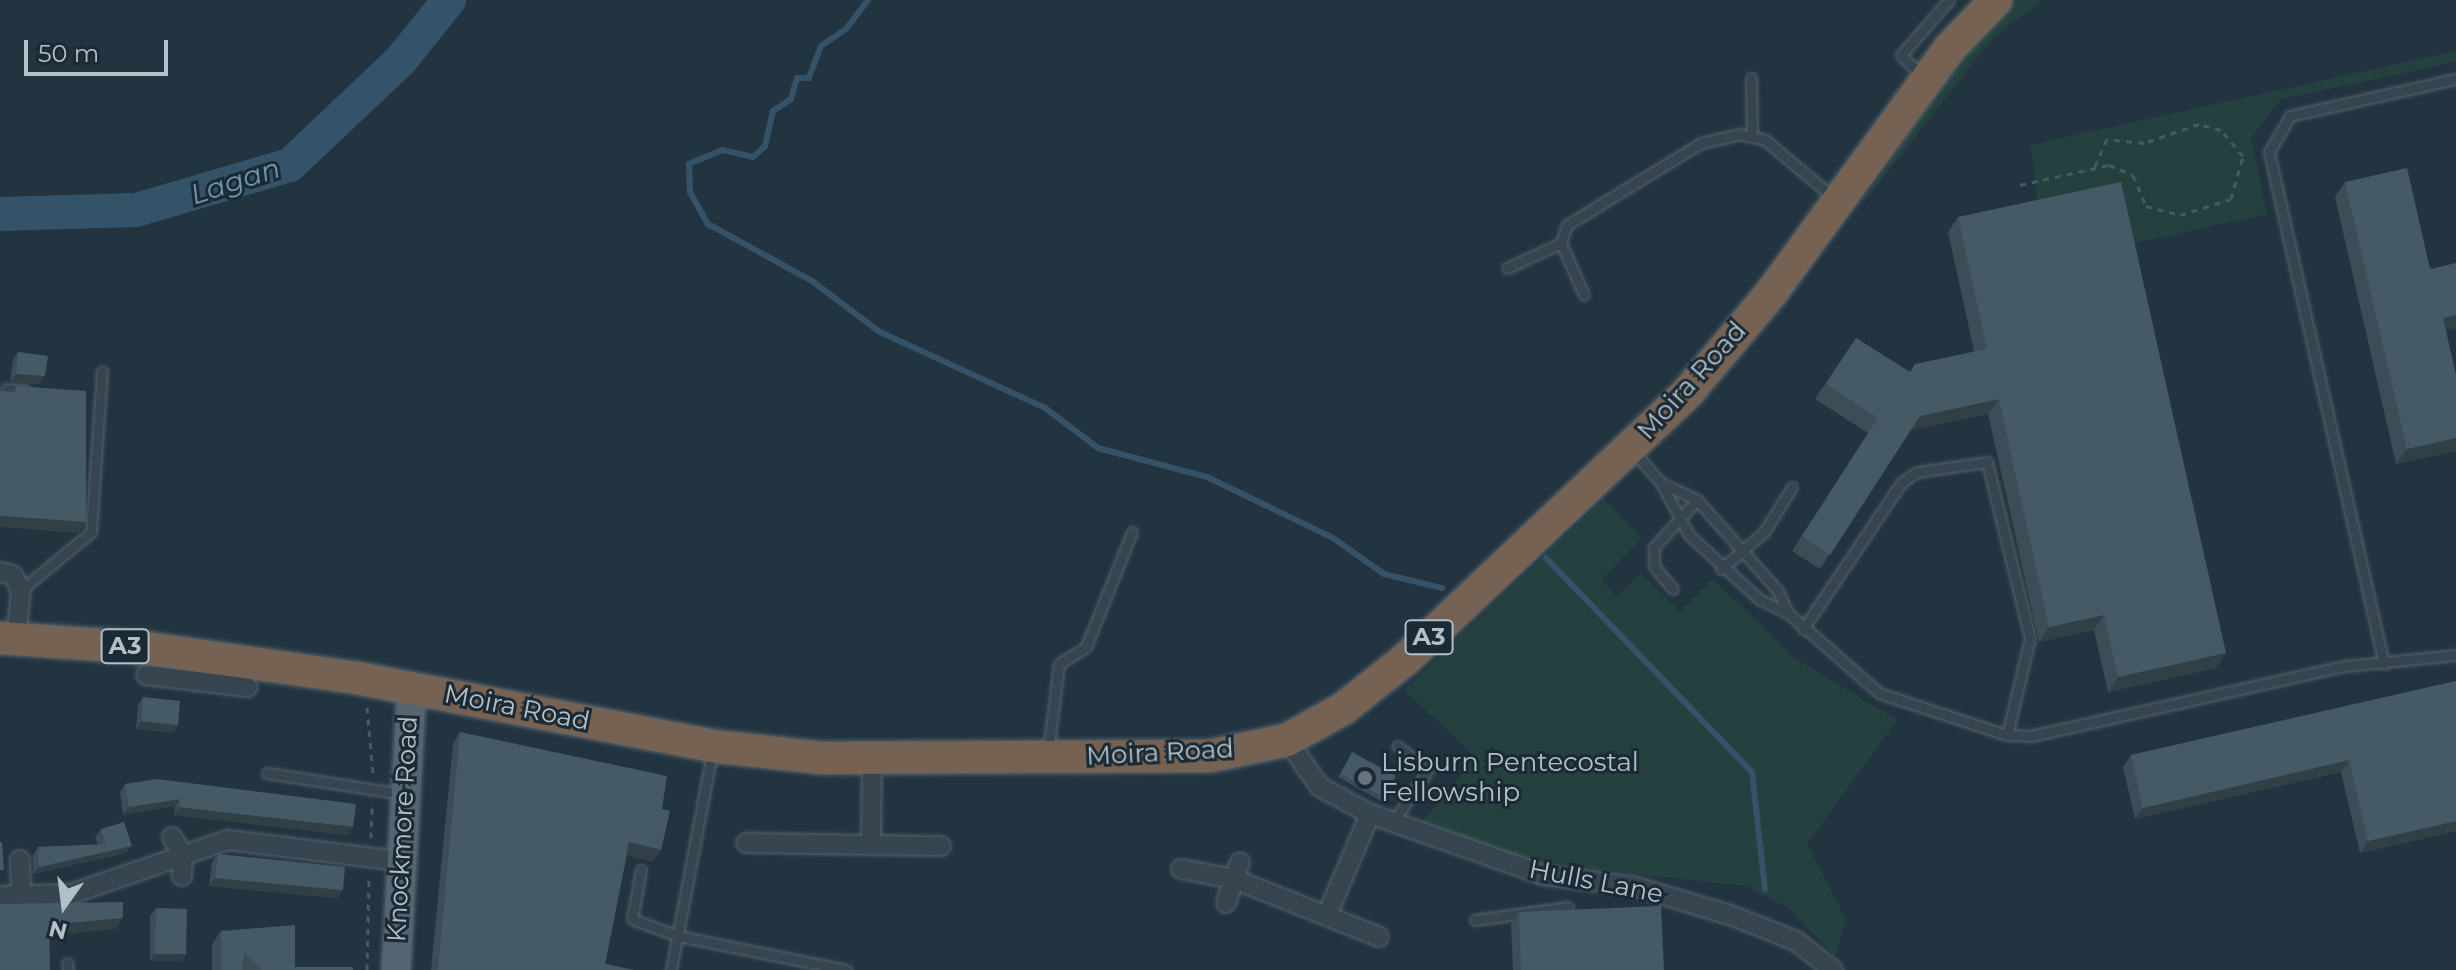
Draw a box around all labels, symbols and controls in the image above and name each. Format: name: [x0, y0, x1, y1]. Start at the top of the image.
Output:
scale bar: [28, 24, 172, 74]
text: 50 m: [38, 39, 99, 68]
water label: Lagan: [186, 151, 284, 211]
street label: Moira Road: [1631, 316, 1753, 446]
road number: A3: [1403, 617, 1455, 657]
road number: A3: [99, 626, 151, 666]
street label: Moira Road: [442, 679, 592, 737]
street label: Knockmore Road: [381, 715, 425, 943]
street label: Moira Road: [1085, 734, 1235, 772]
place label: Lisburn Pentecostal Fellowship: [1381, 747, 1639, 808]
marker: Lisburn Pentecostal Fellowship: [1356, 769, 1374, 787]
street label: Hulls Lane: [1526, 854, 1666, 910]
north arrow: [24, 866, 104, 946]
text: N: [46, 915, 70, 945]

